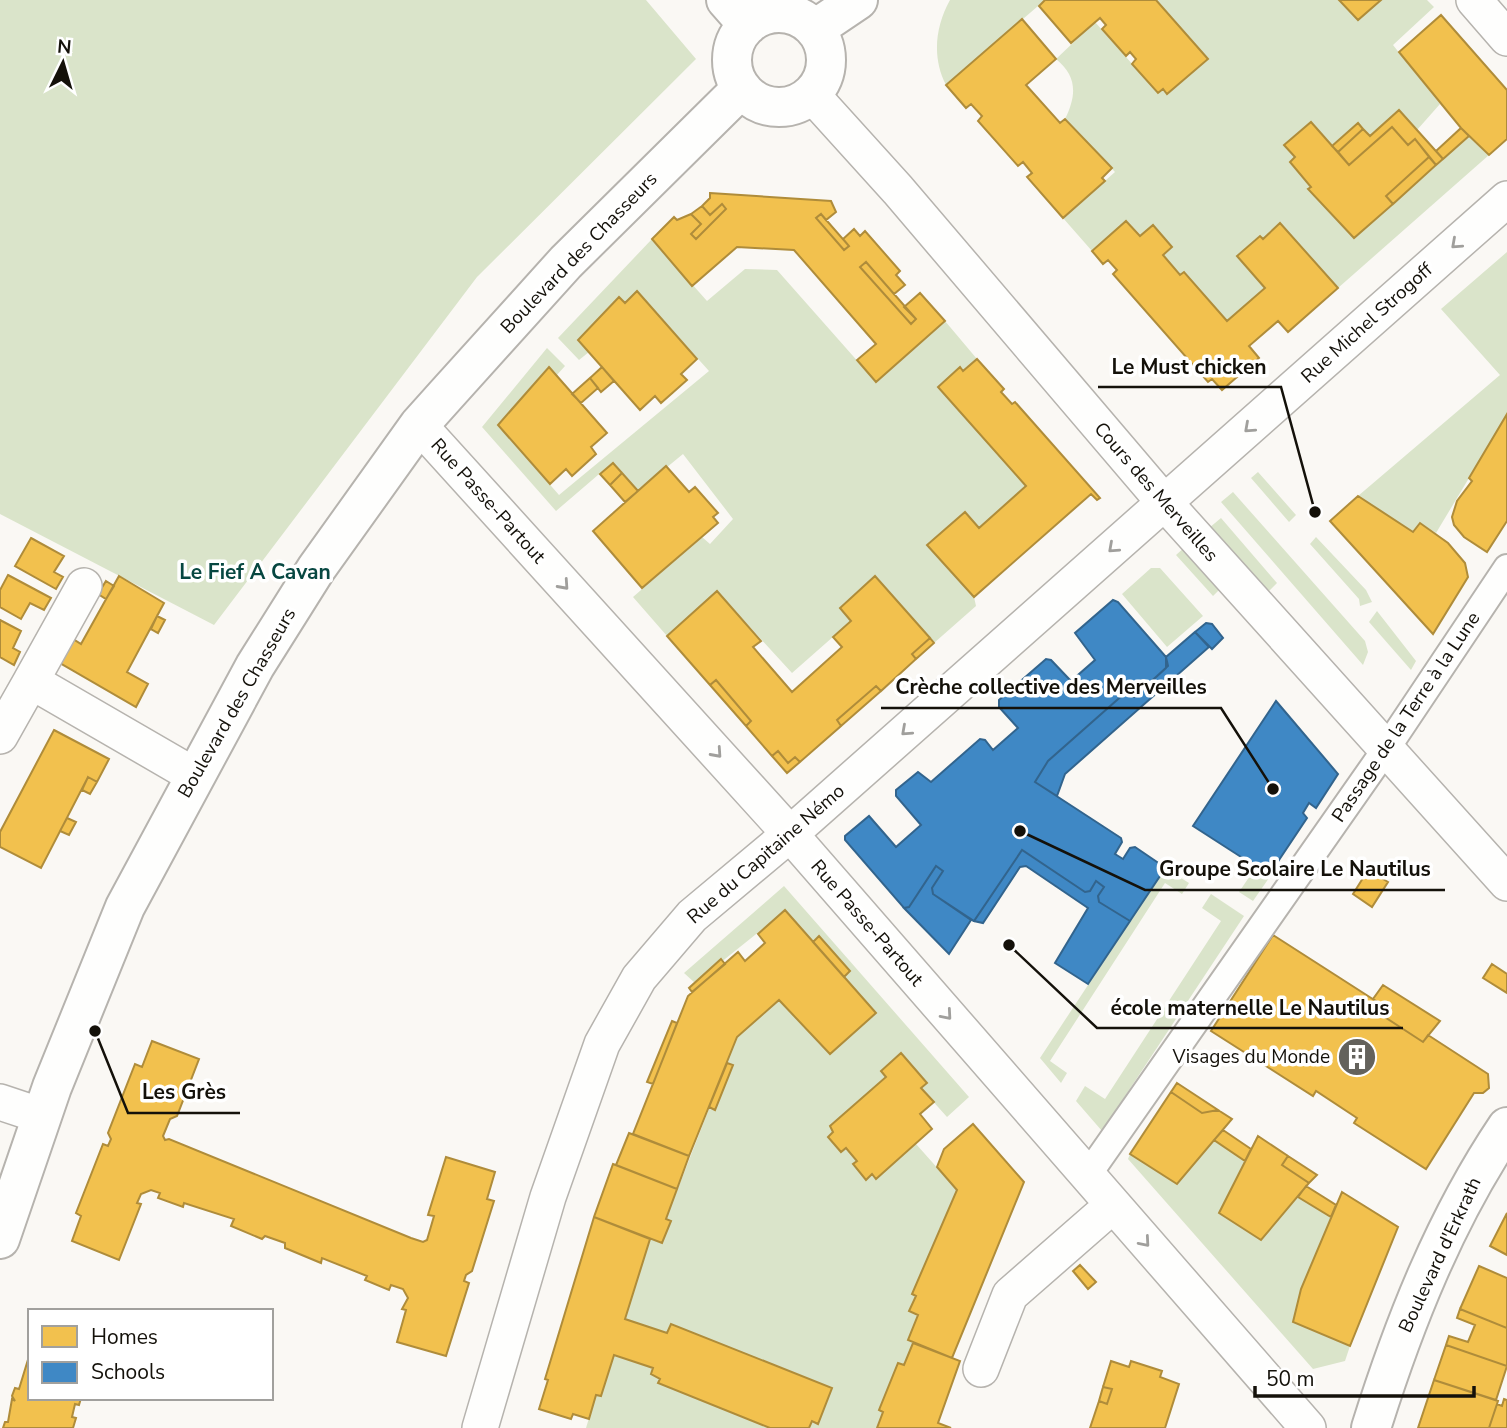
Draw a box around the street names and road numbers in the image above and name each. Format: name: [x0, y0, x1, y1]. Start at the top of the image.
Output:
street label: Boulevard des Chasseurs: [495, 166, 663, 340]
street label: Rue Michel Strogoff: [1296, 256, 1439, 389]
street label: Cours des Merveilles: [1088, 416, 1224, 568]
street label: Rue Passe-Partout: [425, 433, 551, 569]
street label: Boulevard des Chasseurs: [172, 603, 302, 803]
street label: Passage de la Terre à la Lune: [1326, 607, 1486, 827]
street label: Rue du Capitaine Némo: [682, 778, 850, 930]
street label: Rue Passe-Partout: [805, 854, 930, 992]
street label: Boulevard d'Erkrath: [1393, 1173, 1487, 1337]

